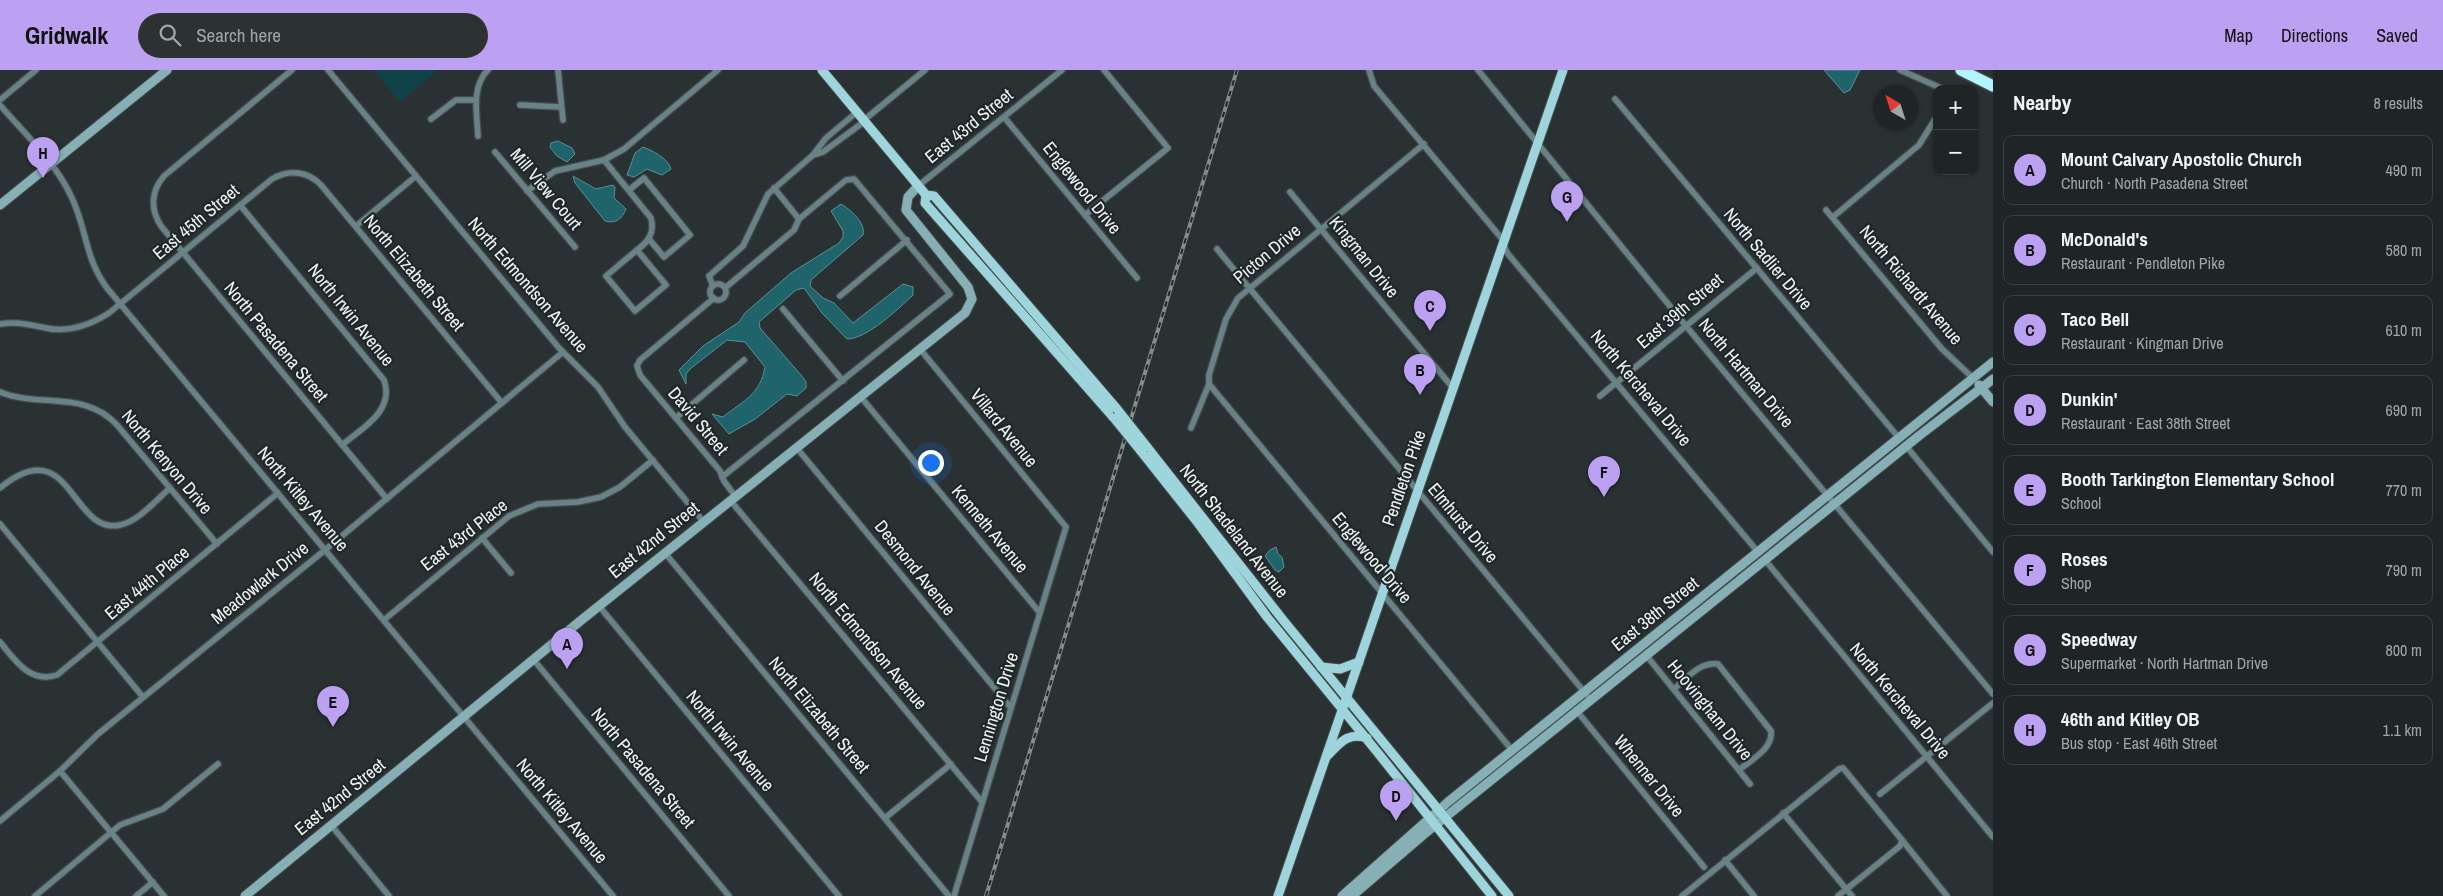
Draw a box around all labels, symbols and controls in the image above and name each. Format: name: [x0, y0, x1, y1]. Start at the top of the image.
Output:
search box: [138, 13, 488, 58]
text: Gridwalk: [25, 19, 108, 51]
icon: search: [156, 21, 184, 49]
text: Search here: [196, 22, 281, 48]
text: Map: [2224, 23, 2253, 48]
text: Directions: [2281, 23, 2348, 48]
text: Saved: [2376, 23, 2418, 48]
street label: East 43rd Street: [919, 82, 1018, 169]
north arrow: [1873, 85, 1918, 130]
map controls: [1933, 85, 1978, 175]
button: +: [1933, 85, 1978, 130]
text: Nearby: [2013, 88, 2071, 117]
text: 8 results: [2373, 92, 2423, 114]
button: −: [1933, 130, 1978, 175]
street label: Englewood Drive: [1037, 136, 1127, 239]
pin: H: [27, 137, 59, 178]
street label: Mill View Court: [505, 142, 588, 235]
text: Mount Calvary Apostolic Church: [2061, 146, 2302, 172]
text: A: [2025, 159, 2035, 181]
text: 490 m: [2386, 159, 2422, 181]
text: Church · North Pasadena Street: [2061, 172, 2248, 194]
street label: East 45th Street: [147, 178, 244, 265]
pin: G: [1551, 181, 1583, 222]
street label: North Sadlier Drive: [1718, 202, 1819, 315]
street label: North Elizabeth Street: [358, 209, 471, 336]
street label: Kingman Drive: [1324, 211, 1405, 303]
street label: North Edmondson Avenue: [463, 212, 594, 358]
street label: Picton Drive: [1228, 218, 1306, 289]
street label: North Richardt Avenue: [1854, 220, 1969, 350]
text: McDonald's: [2061, 226, 2148, 252]
text: B: [2025, 239, 2035, 261]
text: 580 m: [2386, 239, 2422, 261]
text: Restaurant · Pendleton Pike: [2061, 252, 2225, 274]
street label: North Irwin Avenue: [302, 258, 401, 371]
street label: East 39th Street: [1631, 267, 1728, 354]
street label: North Pasadena Street: [219, 276, 334, 407]
pin: C: [1414, 290, 1446, 331]
text: Taco Bell: [2061, 306, 2129, 332]
street label: North Hartman Drive: [1693, 312, 1800, 433]
text: C: [2025, 319, 2035, 341]
text: 610 m: [2386, 319, 2422, 341]
street label: North Kercheval Drive: [1585, 324, 1698, 451]
text: Restaurant · Kingman Drive: [2061, 332, 2224, 354]
pin: B: [1404, 354, 1436, 395]
street label: David Street: [662, 381, 734, 460]
street label: Villard Avenue: [965, 383, 1044, 472]
text: Dunkin': [2061, 386, 2118, 412]
text: D: [2025, 399, 2035, 421]
text: 690 m: [2386, 399, 2422, 421]
street label: North Kenyon Drive: [116, 404, 219, 519]
text: Restaurant · East 38th Street: [2061, 412, 2230, 434]
street label: Pendleton Pike: [1375, 426, 1432, 529]
street label: North Kitley Avenue: [252, 441, 355, 557]
your location: [918, 450, 944, 476]
pin: F: [1588, 456, 1620, 497]
street label: North Shadeland Avenue: [1174, 458, 1295, 603]
text: Booth Tarkington Elementary School: [2061, 466, 2334, 492]
street label: Elmhurst Drive: [1422, 477, 1504, 568]
street label: Kenneth Avenue: [946, 479, 1035, 578]
text: E: [2026, 479, 2034, 501]
text: 770 m: [2386, 479, 2422, 501]
text: School: [2061, 492, 2101, 514]
street label: East 43rd Place: [415, 493, 512, 577]
street label: East 42nd Street: [603, 495, 704, 584]
street label: Englewood Drive: [1327, 507, 1418, 609]
street label: Desmond Avenue: [869, 515, 962, 621]
street label: Meadowlark Drive: [206, 535, 314, 630]
street label: East 44th Place: [99, 540, 194, 625]
text: Roses: [2061, 546, 2108, 572]
text: F: [2026, 559, 2034, 581]
text: 790 m: [2386, 559, 2422, 581]
street label: North Edmondson Avenue: [804, 567, 933, 715]
street label: East 38th Street: [1606, 571, 1704, 657]
text: Shop: [2061, 572, 2092, 594]
text: Speedway: [2061, 626, 2137, 652]
pin: A: [551, 628, 583, 669]
street label: North Kercheval Drive: [1844, 637, 1957, 764]
text: G: [2025, 639, 2035, 661]
text: 800 m: [2386, 639, 2422, 661]
street label: Lennington Drive: [967, 649, 1024, 765]
street label: North Elizabeth Street: [763, 651, 876, 778]
text: Supermarket · North Hartman Drive: [2061, 652, 2268, 674]
street label: Hoovingham Drive: [1662, 654, 1759, 765]
street label: North Irwin Avenue: [681, 685, 780, 797]
pin: E: [317, 686, 349, 727]
street label: North Pasadena Street: [586, 702, 701, 833]
text: 46th and Kitley OB: [2061, 706, 2200, 732]
text: H: [2025, 719, 2035, 741]
text: 1.1 km: [2383, 719, 2422, 741]
street label: Whenner Drive: [1608, 729, 1690, 822]
text: Bus stop · East 46th Street: [2061, 732, 2217, 754]
street label: East 42nd Street: [289, 752, 390, 841]
street label: North Kitley Avenue: [511, 753, 614, 869]
pin: D: [1380, 780, 1412, 821]

